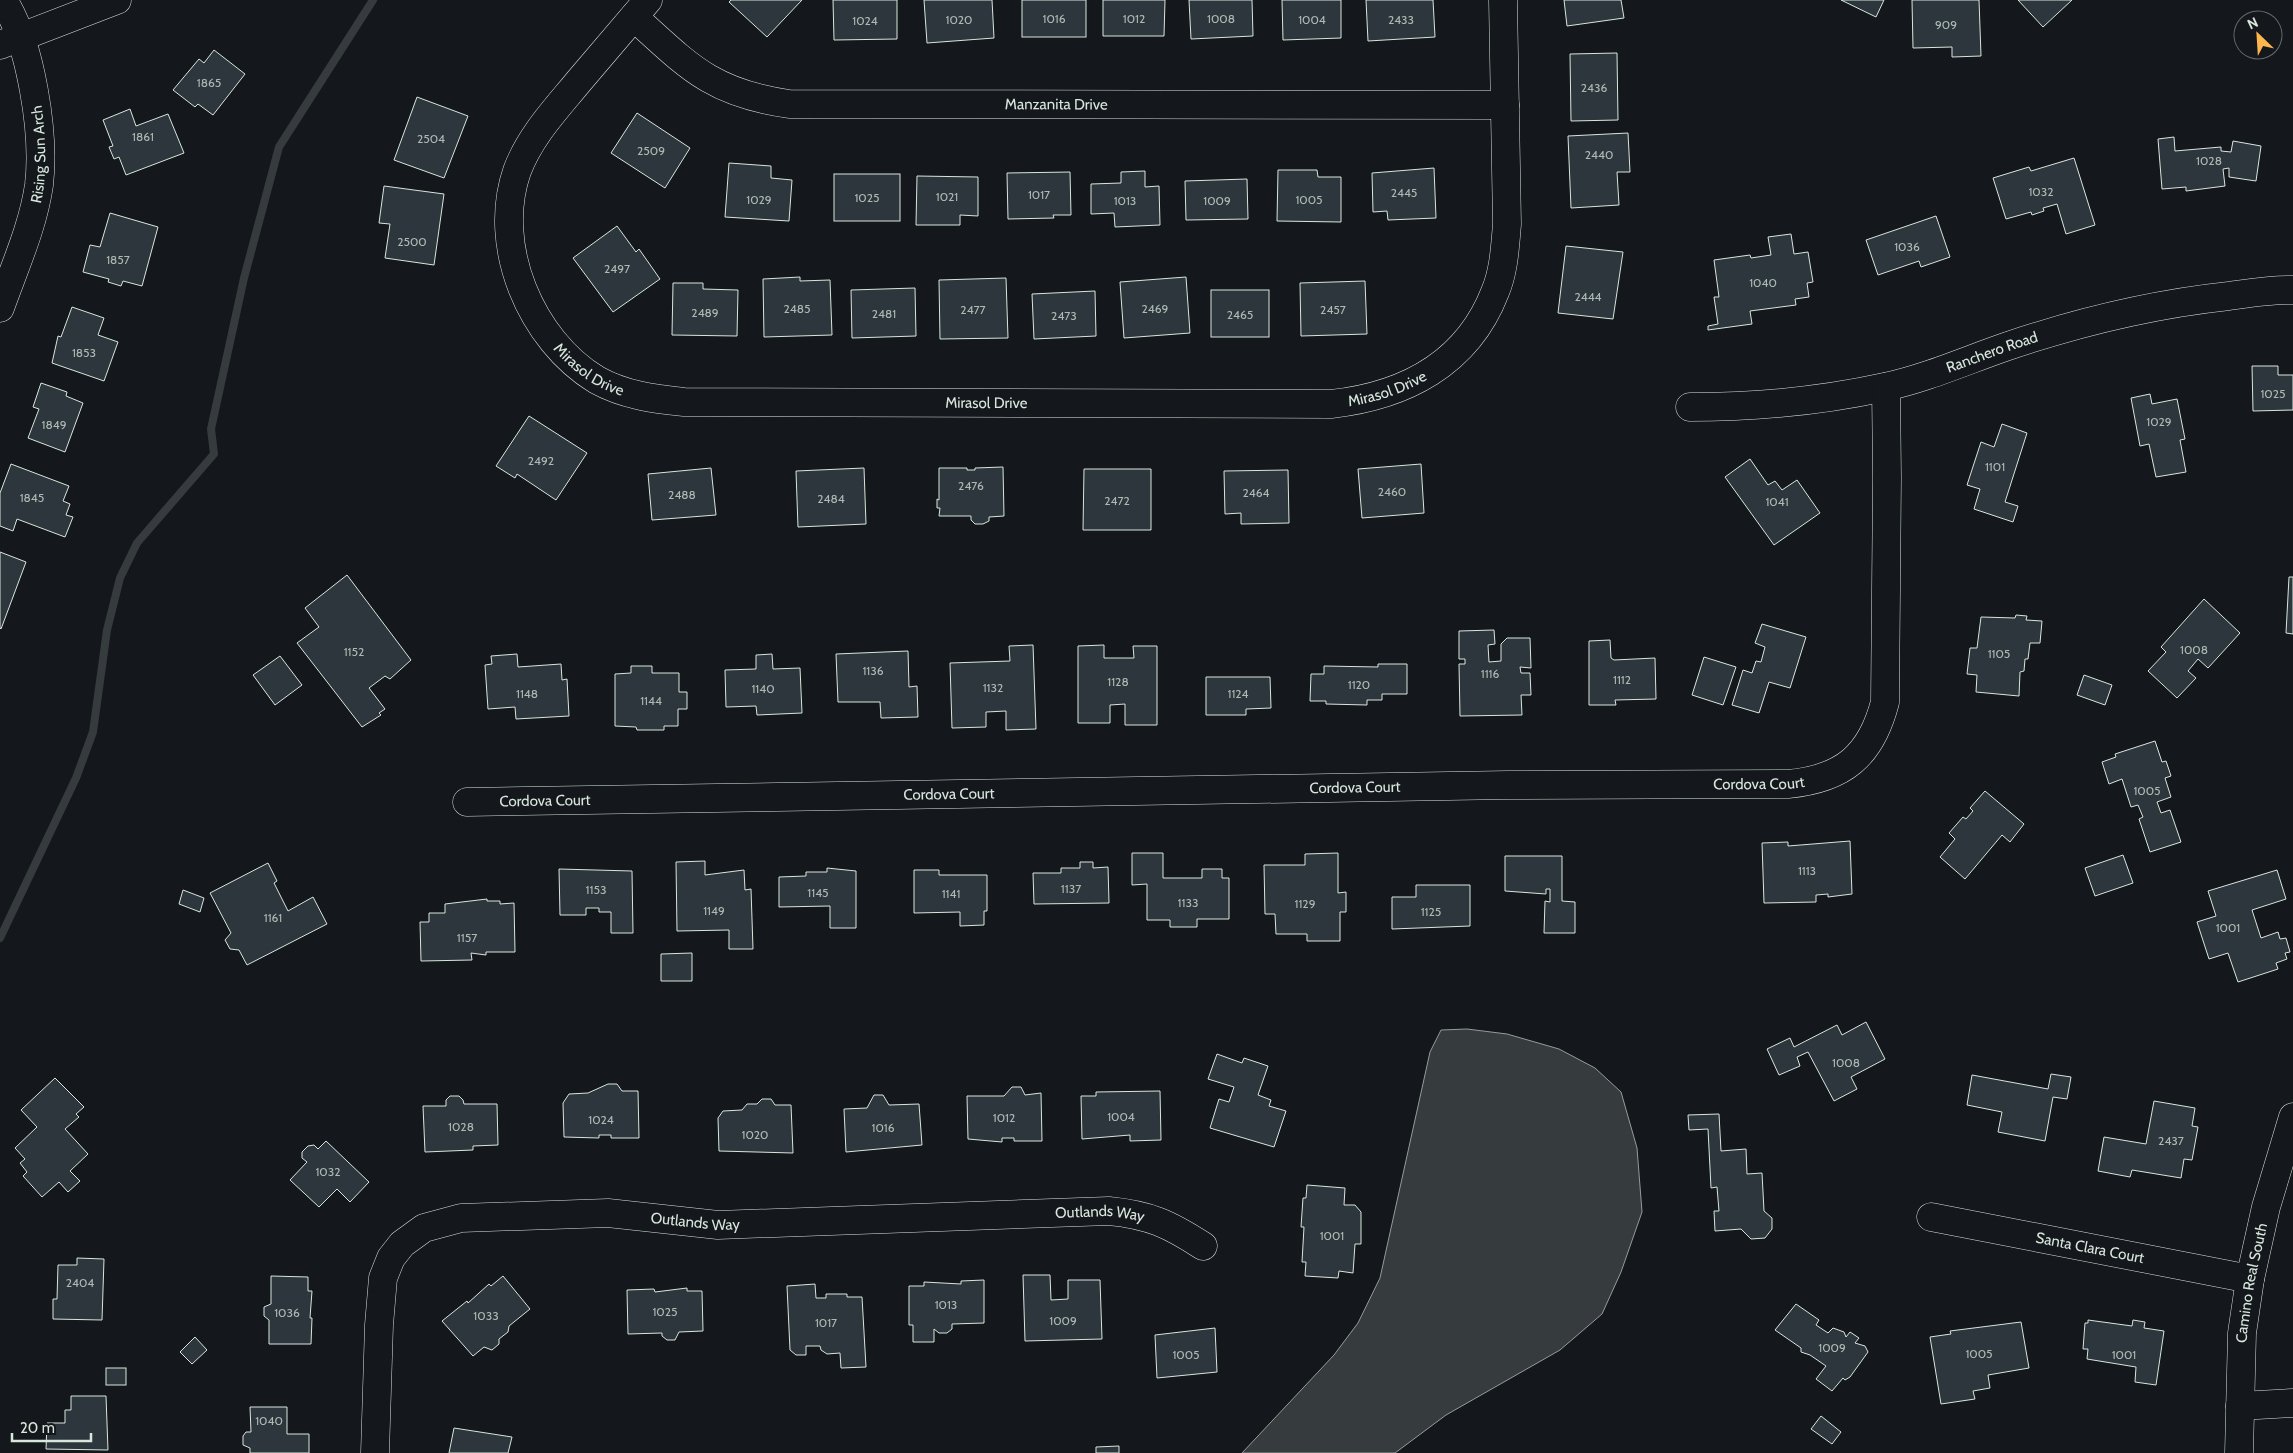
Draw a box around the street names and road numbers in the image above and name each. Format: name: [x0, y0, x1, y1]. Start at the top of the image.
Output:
street label: Manzanita Drive: [1005, 95, 1108, 113]
street label: Rising Sun Arch: [27, 104, 49, 205]
street label: Ranchero Road: [1944, 328, 2040, 377]
street label: Mirasol Drive: [550, 339, 627, 400]
street label: Mirasol Drive: [1346, 367, 1430, 411]
street label: Mirasol Drive: [945, 394, 1028, 412]
street label: Cordova Court: [1713, 773, 1806, 793]
street label: Cordova Court: [1309, 778, 1401, 797]
street label: Cordova Court: [903, 784, 995, 804]
street label: Cordova Court: [499, 791, 591, 810]
street label: Outlands Way: [1055, 1202, 1147, 1226]
street label: Outlands Way: [650, 1209, 741, 1234]
street label: Camino Real South: [2233, 1221, 2271, 1343]
street label: Santa Clara Court: [2034, 1229, 2146, 1267]

